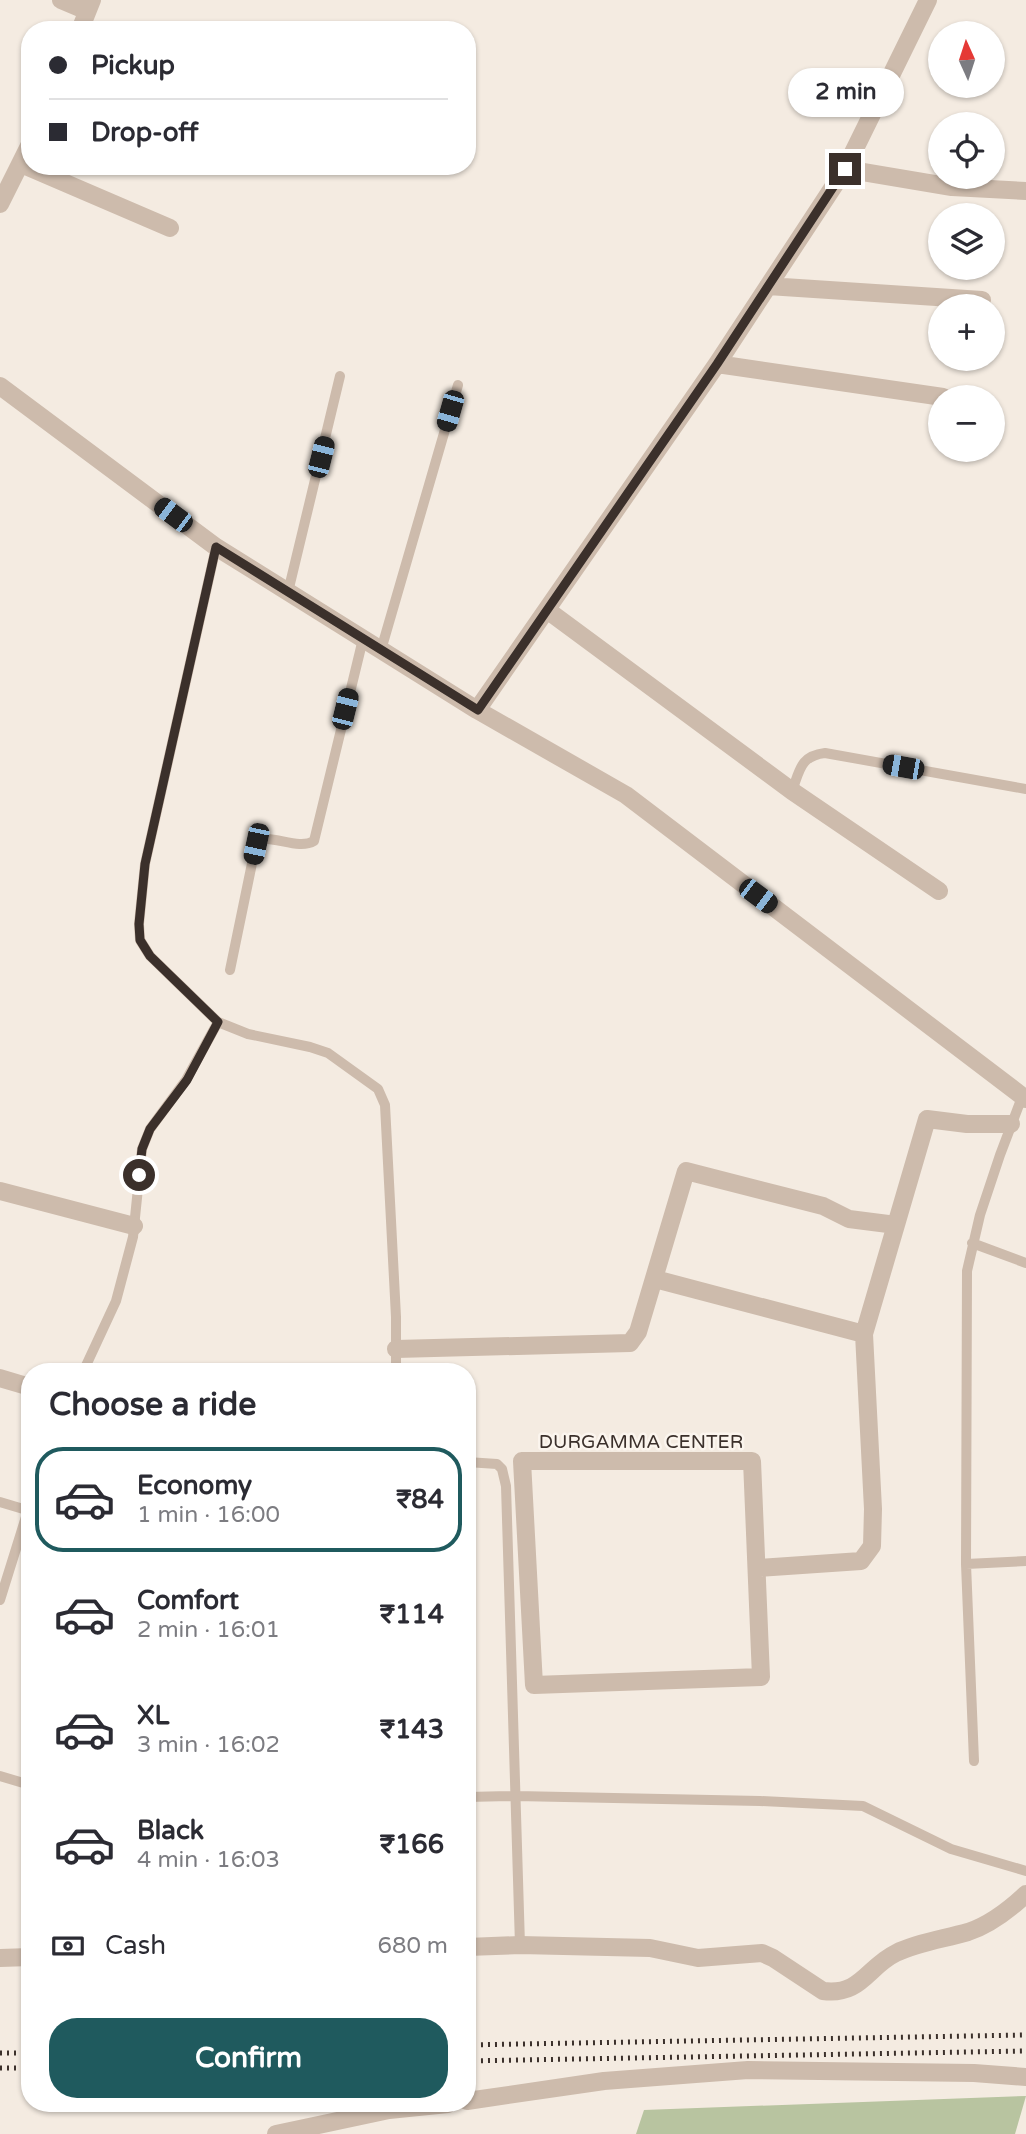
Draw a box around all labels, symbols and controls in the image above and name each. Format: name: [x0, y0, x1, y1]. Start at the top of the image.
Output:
north arrow: [928, 21, 1004, 98]
map controls: [928, 21, 1005, 462]
text: Pickup: [91, 50, 175, 81]
callout: 2 min: [787, 68, 903, 116]
text: 2 min: [815, 78, 877, 106]
button: locate: [928, 112, 1005, 189]
text: Drop-off: [91, 117, 198, 148]
route end: [829, 153, 861, 185]
button: layers: [928, 203, 1005, 280]
button: +: [928, 294, 1005, 371]
button: −: [928, 385, 1005, 462]
car: [435, 388, 466, 434]
car: [306, 434, 337, 480]
car: [150, 494, 197, 536]
car: [330, 686, 361, 732]
car: [881, 753, 926, 781]
car: [242, 821, 271, 867]
car: [735, 875, 782, 917]
route start: [123, 1159, 155, 1191]
text: Choose a ride: [49, 1386, 256, 1424]
street label: DURGAMMA CENTER: [539, 1431, 743, 1453]
icon: car: [53, 1468, 116, 1531]
text: Economy: [137, 1470, 252, 1501]
text: ₹84: [396, 1484, 444, 1515]
text: 1 min · 16:00: [137, 1501, 280, 1529]
icon: car: [53, 1583, 116, 1646]
text: Comfort: [137, 1585, 239, 1616]
text: ₹114: [380, 1599, 444, 1630]
text: 2 min · 16:01: [137, 1616, 280, 1644]
icon: car: [53, 1698, 116, 1761]
text: XL: [137, 1700, 169, 1731]
text: ₹143: [380, 1714, 444, 1745]
text: 3 min · 16:02: [137, 1731, 280, 1759]
icon: car: [53, 1813, 116, 1876]
text: Black: [137, 1815, 204, 1846]
text: ₹166: [380, 1829, 444, 1860]
text: 4 min · 16:03: [137, 1846, 280, 1874]
icon: cash: [49, 1927, 87, 1965]
text: Cash: [105, 1930, 166, 1961]
text: 680 m: [378, 1932, 448, 1960]
button: Confirm: [49, 2018, 448, 2098]

